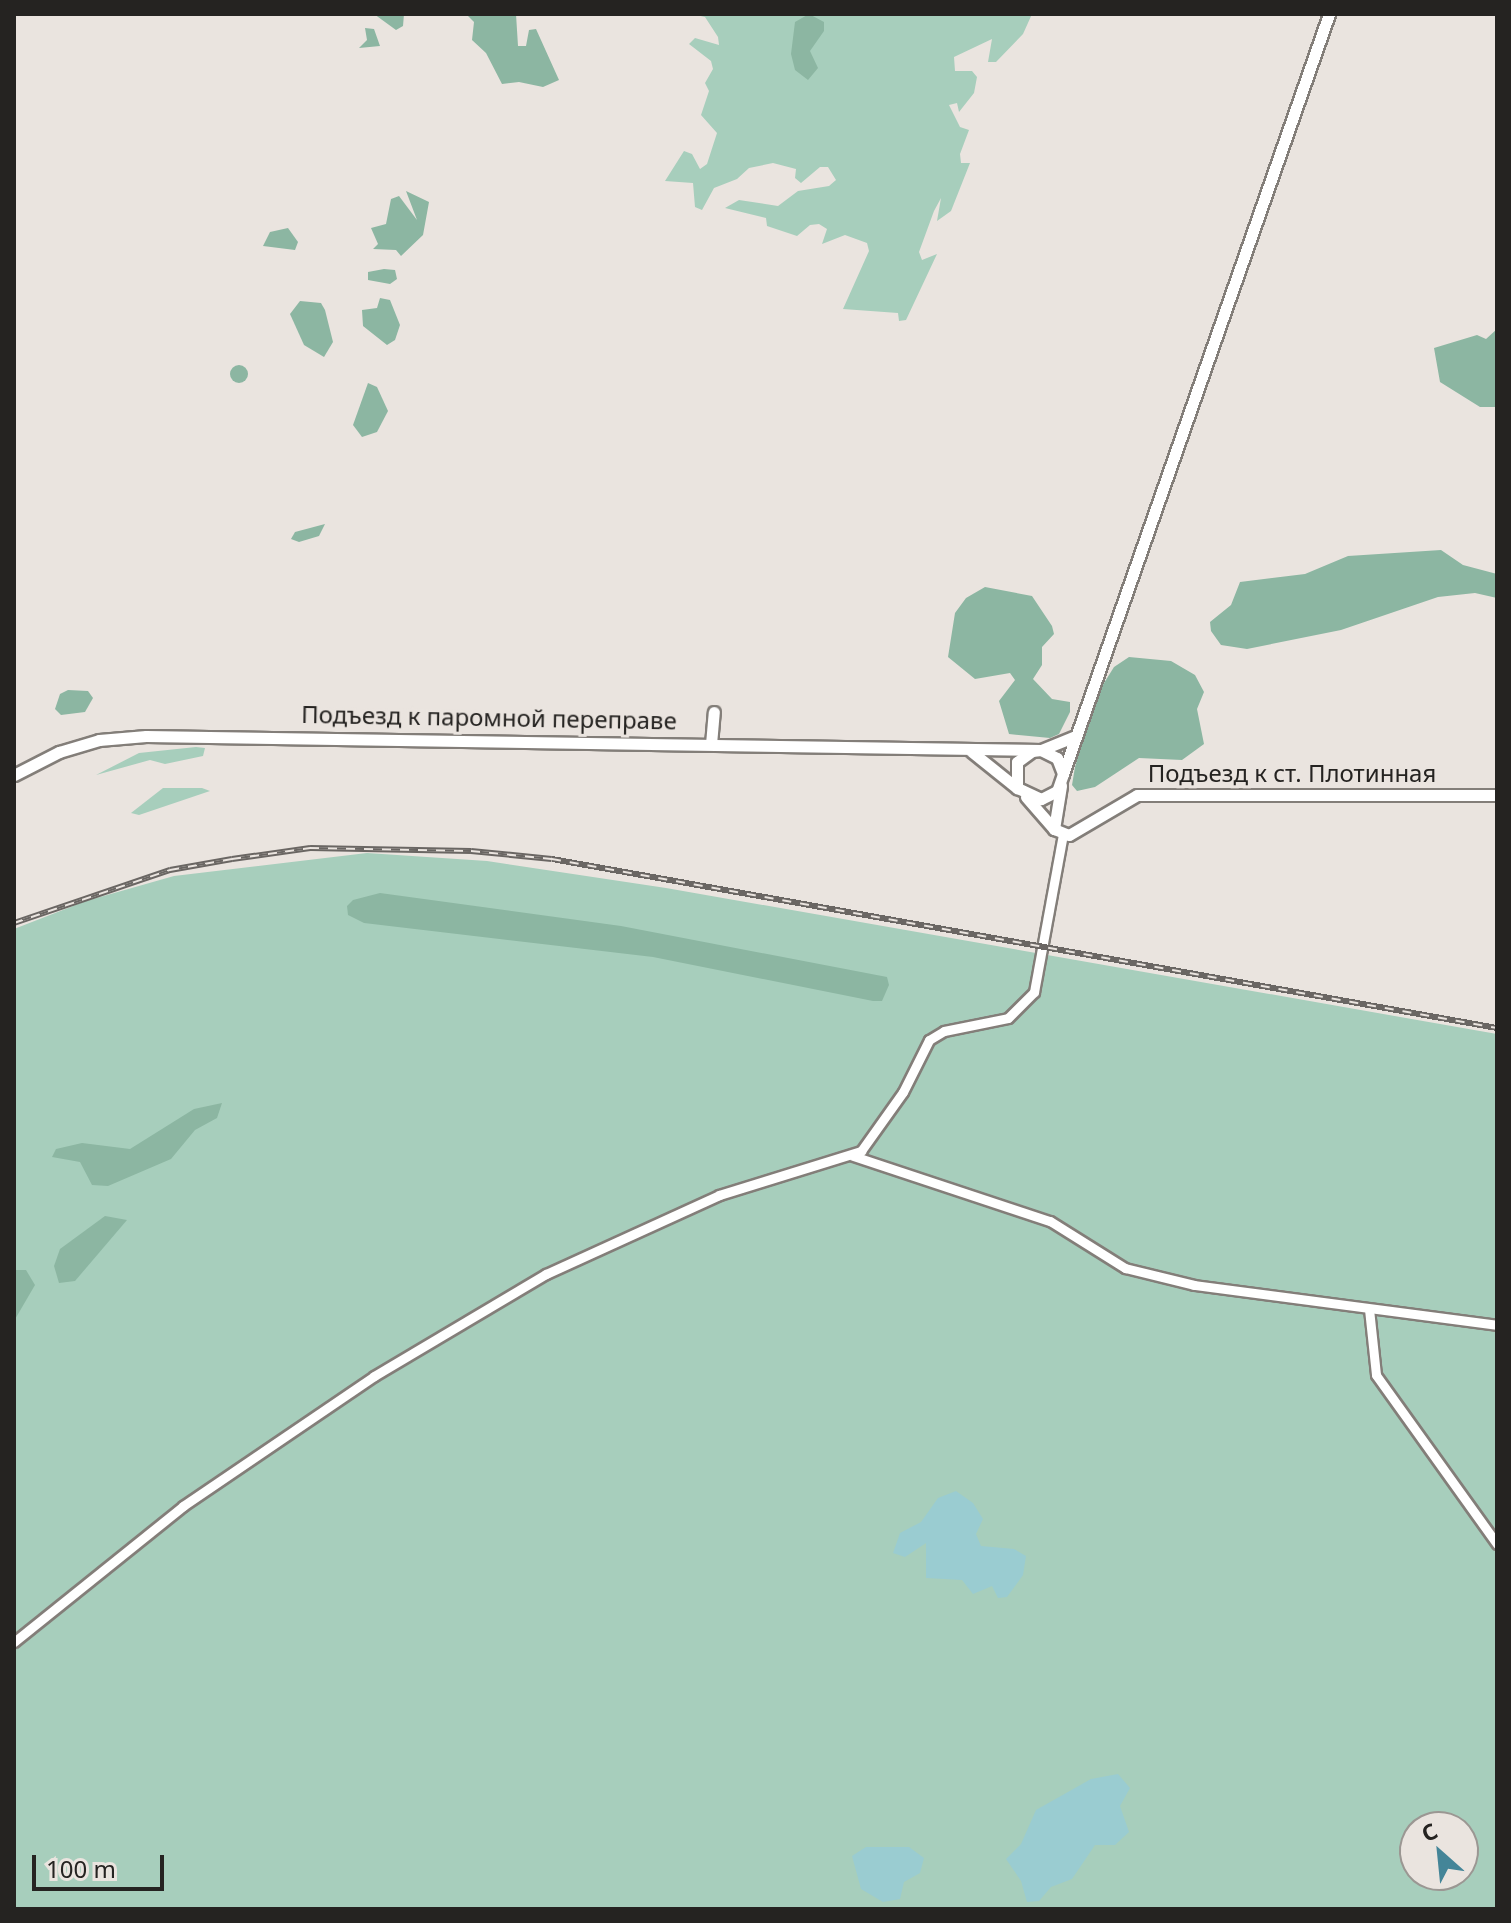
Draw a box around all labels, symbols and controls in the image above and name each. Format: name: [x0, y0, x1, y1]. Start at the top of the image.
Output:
street label: Подъезд к паромной переправе: [301, 699, 677, 735]
street label: Подъезд к ст. Плотинная: [1148, 759, 1436, 787]
north arrow: [1399, 1811, 1479, 1891]
text: С: [1416, 1815, 1442, 1848]
scale bar: [36, 1839, 168, 1889]
text: 100 m: [46, 1852, 116, 1885]

